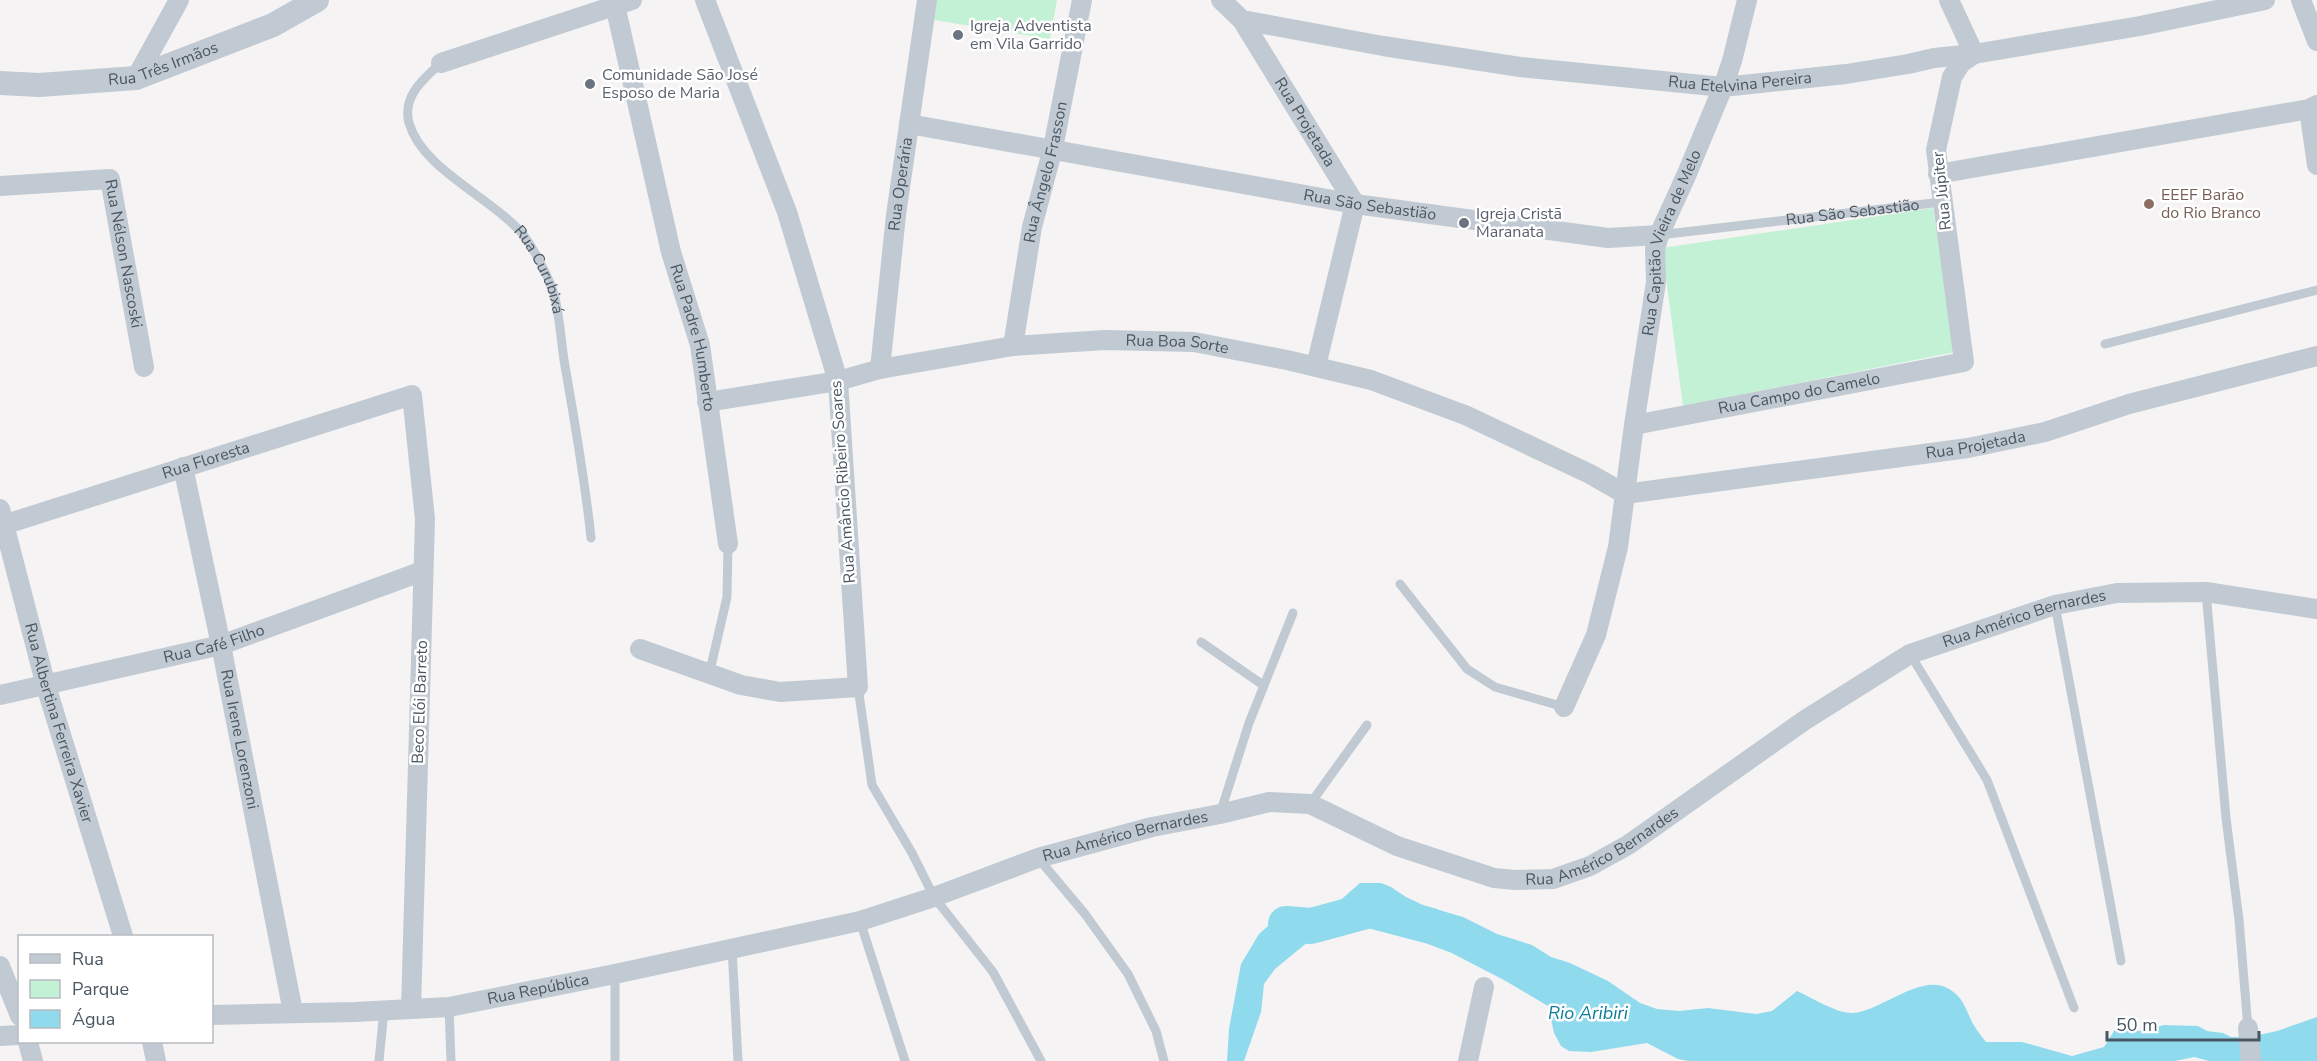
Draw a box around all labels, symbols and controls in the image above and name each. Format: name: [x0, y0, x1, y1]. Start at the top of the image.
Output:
place label: Igreja Adventista em Vila Garrido: [970, 15, 1092, 55]
marker: Igreja Adventista em Vila Garrido: [951, 28, 965, 42]
street label: Rua Três Irmãos: [107, 36, 221, 91]
place label: Comunidade São José Esposo de Maria: [602, 64, 758, 104]
street label: Rua Etelvina Pereira: [1667, 67, 1813, 98]
street label: Rua Projetada: [1269, 73, 1341, 171]
marker: Comunidade São José Esposo de Maria: [583, 77, 597, 91]
street label: Rua Ângelo Frasson: [1019, 100, 1073, 244]
street label: Rua Operária: [883, 136, 918, 232]
street label: Rua Capitão Vieira de Melo: [1637, 146, 1707, 338]
street label: Rua Júpiter: [1927, 150, 1957, 232]
street label: Rua Nélson Nascoski: [99, 177, 148, 330]
street label: Rua São Sebastião: [1302, 184, 1438, 226]
place label: EEEF Barão do Rio Branco: [2161, 184, 2261, 224]
street label: Rua São Sebastião: [1785, 194, 1921, 231]
marker: EEEF Barão do Rio Branco: [2142, 197, 2156, 211]
place label: Igreja Cristã Maranata: [1476, 203, 1562, 243]
marker: Igreja Cristã Maranata: [1457, 216, 1471, 230]
street label: Rua Curubixá: [509, 221, 569, 316]
street label: Rua Padre Humberto: [664, 261, 720, 413]
street label: Rua Boa Sorte: [1125, 329, 1231, 359]
street label: Rua Campo do Camelo: [1716, 367, 1882, 420]
street label: Rua Amâncio Ribeiro Soares: [825, 380, 861, 584]
street label: Rua Projetada: [1924, 425, 2027, 465]
street label: Rua Floresta: [159, 436, 252, 485]
street label: Rua Américo Bernardes: [1940, 584, 2108, 653]
street label: Rua Café Filho: [161, 619, 268, 669]
street label: Rua Albertina Ferreira Xavier: [19, 621, 99, 826]
street label: Beco Elói Barreto: [407, 640, 433, 764]
street label: Rua Irene Lorenzoni: [215, 667, 264, 811]
street label: Rua Américo Bernardes: [1525, 802, 1683, 891]
street label: Rua Américo Bernardes: [1040, 806, 1210, 867]
legend: [18, 935, 213, 1043]
text: Rua: [72, 947, 104, 971]
street label: Rua República: [485, 968, 591, 1010]
text: Parque: [72, 977, 129, 1001]
water label: Rio Aribiri: [1548, 1001, 1629, 1025]
scale bar: [2107, 1004, 2258, 1042]
text: Água: [72, 1007, 115, 1031]
text: 50 m: [2116, 1013, 2158, 1037]

